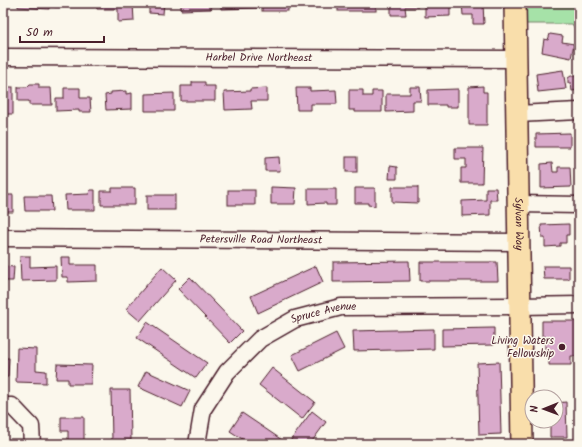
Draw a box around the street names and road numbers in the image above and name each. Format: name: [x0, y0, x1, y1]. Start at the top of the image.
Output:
street label: Harbel Drive Northeast: [206, 49, 313, 67]
street label: Sylvan Way: [509, 197, 528, 251]
street label: Petersville Road Northeast: [200, 231, 323, 249]
street label: Spruce Avenue: [287, 298, 356, 329]

